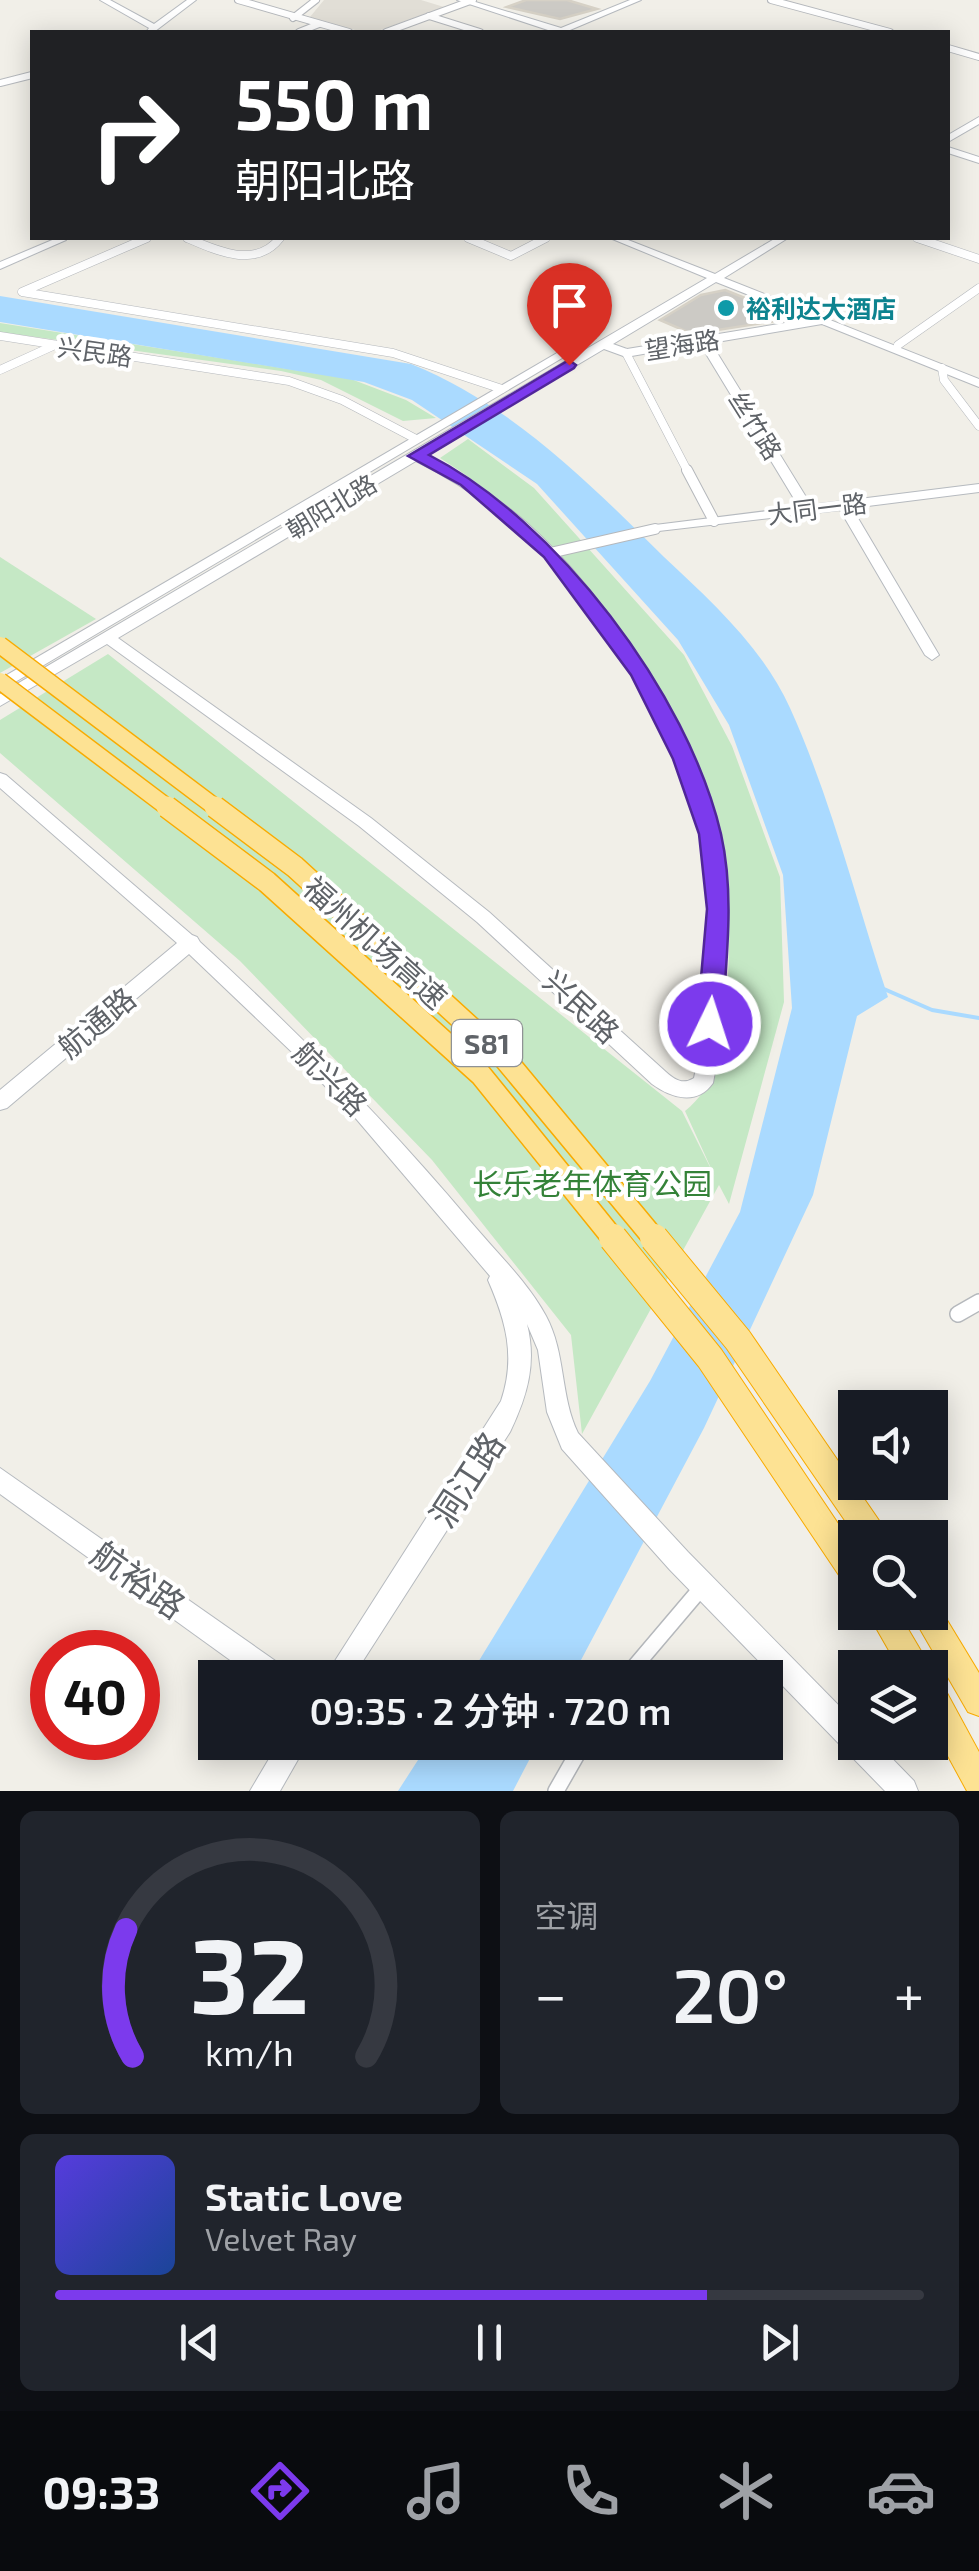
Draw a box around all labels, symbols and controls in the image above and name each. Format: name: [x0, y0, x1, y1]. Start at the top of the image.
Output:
text: 550 m: [235, 60, 433, 144]
icon: right: [70, 70, 200, 200]
text: 朝阳北路: [235, 152, 415, 206]
pin: [527, 263, 612, 366]
icon: arrive: [542, 278, 597, 333]
place label: 裕利达大酒店: [746, 293, 896, 323]
marker: 裕利达大酒店: [715, 297, 737, 319]
street label: 望海路: [643, 323, 721, 365]
street label: 兴民路: [56, 331, 134, 371]
street label: 丝竹路: [723, 385, 789, 465]
street label: 朝阳北路: [280, 467, 382, 545]
street label: 大同一路: [766, 487, 868, 529]
street label: 福州机场高速: [297, 868, 455, 1016]
street label: 兴民路: [537, 962, 627, 1050]
position arrow: [658, 972, 762, 1076]
street label: 航通路: [50, 979, 142, 1065]
road number: S81: [452, 1020, 522, 1066]
street label: 航兴路: [286, 1033, 376, 1123]
park label: 长乐老年体育公园: [472, 1165, 712, 1201]
map controls: [838, 1390, 948, 1760]
button: sound: [838, 1390, 948, 1500]
street label: 洞江路: [420, 1424, 512, 1534]
button: search: [838, 1520, 948, 1630]
street label: 航裕路: [84, 1532, 194, 1626]
speed limit sign: 40: [30, 1630, 160, 1760]
button: layers: [838, 1650, 948, 1760]
text: 09:35 · 2 分钟 · 720 m: [310, 1687, 671, 1733]
text: 空调: [535, 1896, 599, 1934]
text: 32: [190, 1910, 309, 2035]
text: 20°: [672, 1948, 788, 2038]
text: −: [535, 1960, 567, 2026]
text: +: [894, 1960, 924, 2026]
text: km/h: [205, 2030, 294, 2073]
text: Static Love: [205, 2173, 403, 2219]
text: Velvet Ray: [205, 2219, 357, 2257]
icon: previous: [172, 2315, 227, 2370]
icon: pause: [462, 2315, 517, 2370]
icon: next: [752, 2315, 807, 2370]
icon: directions: [245, 2456, 315, 2526]
icon: music: [401, 2456, 471, 2526]
icon: phone: [556, 2456, 626, 2526]
icon: climate: [711, 2456, 781, 2526]
icon: car: [866, 2456, 936, 2526]
text: 09:33: [43, 2464, 160, 2518]

